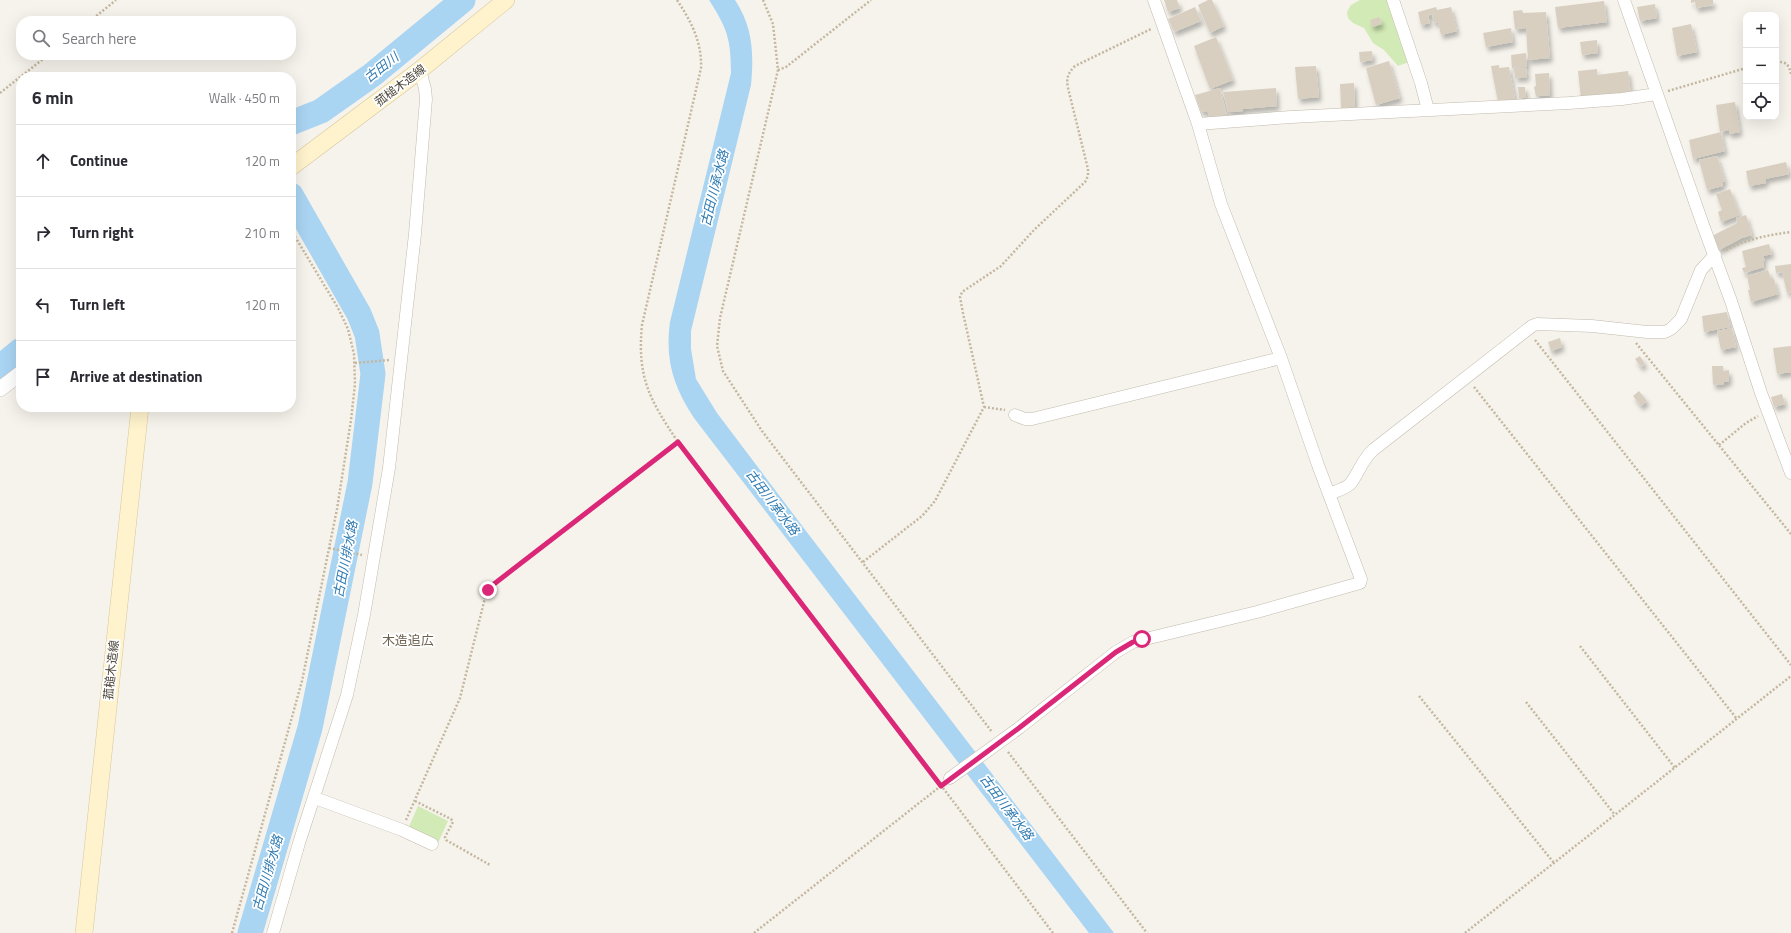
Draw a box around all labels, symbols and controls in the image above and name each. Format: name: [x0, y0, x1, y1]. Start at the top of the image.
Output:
map controls: [1743, 12, 1779, 120]
button: +: [1743, 12, 1779, 48]
search box: [16, 16, 296, 60]
icon: search: [30, 27, 52, 49]
text: Search here: [62, 27, 136, 50]
water label: 古田川: [359, 46, 404, 87]
button: −: [1743, 48, 1779, 84]
street label: 菰槌木造線: [370, 59, 430, 111]
button: locate: [1743, 84, 1779, 120]
text: 6 min: [32, 85, 73, 111]
text: Walk · 450 m: [209, 88, 280, 108]
water label: 古田川承水路: [695, 147, 733, 228]
text: Continue: [70, 149, 128, 172]
icon: ahead: [32, 150, 54, 172]
text: 120 m: [244, 151, 280, 171]
text: Turn right: [70, 221, 134, 244]
icon: right: [32, 222, 54, 244]
text: 210 m: [244, 223, 280, 243]
text: Turn left: [70, 293, 125, 316]
icon: left: [32, 294, 54, 316]
text: 120 m: [244, 295, 280, 315]
text: Arrive at destination: [70, 365, 203, 388]
icon: arrive: [32, 366, 54, 388]
water label: 古田川承水路: [742, 465, 805, 540]
water label: 古田川排水路: [328, 518, 362, 599]
route end: [479, 581, 497, 599]
district label: 木造追広: [382, 630, 434, 650]
route start: [1133, 630, 1151, 648]
street label: 菰槌木造線: [98, 639, 124, 701]
water label: 古田川承水路: [976, 770, 1039, 845]
water label: 古田川排水路: [247, 832, 288, 913]

